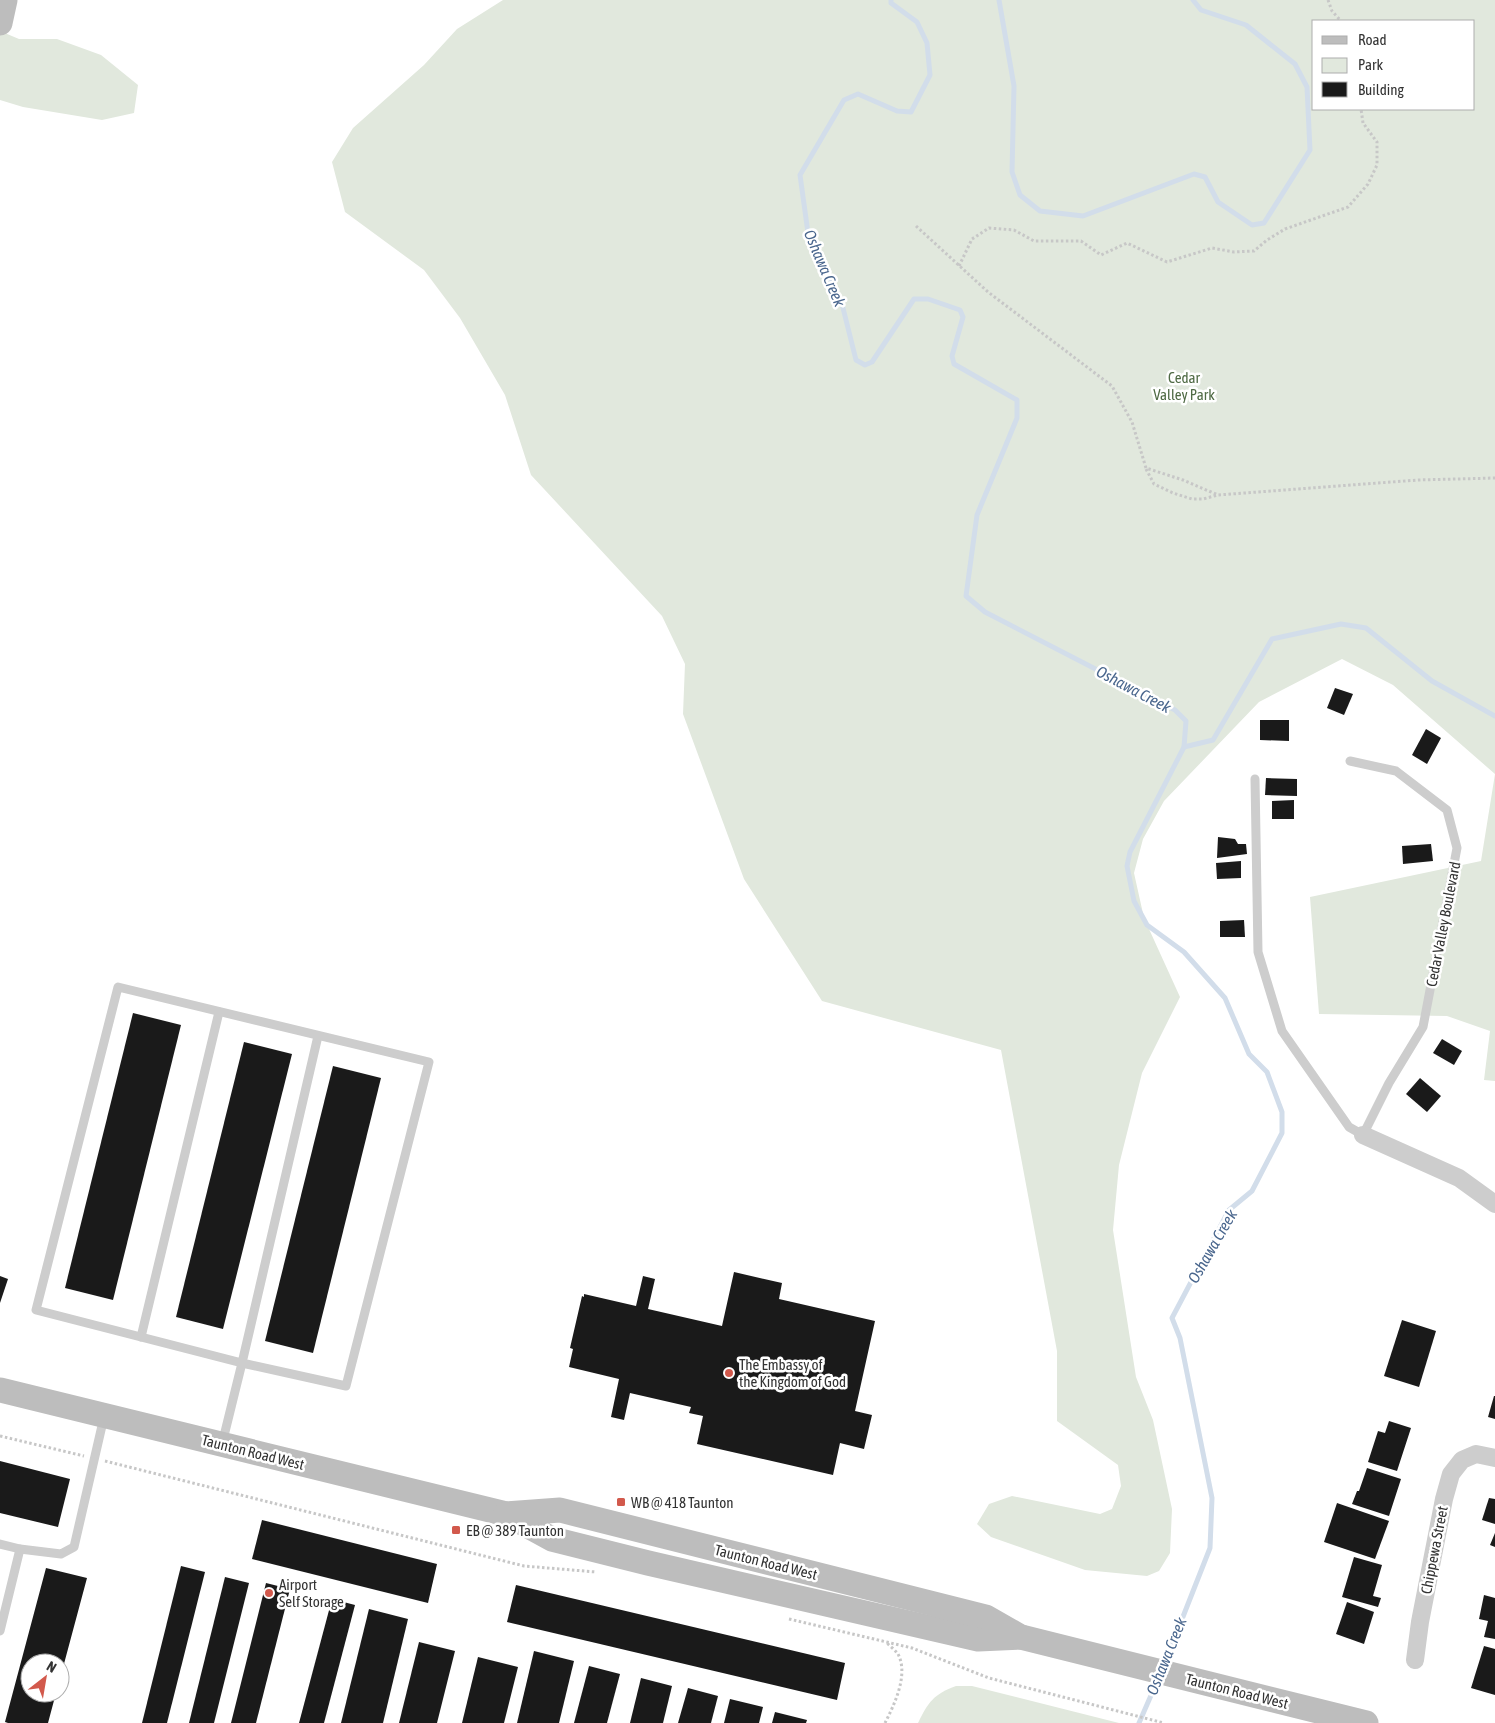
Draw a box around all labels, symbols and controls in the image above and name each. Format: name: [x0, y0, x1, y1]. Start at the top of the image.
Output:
legend: [1312, 20, 1475, 110]
text: Road: [1358, 31, 1387, 48]
text: Park: [1358, 56, 1383, 73]
text: Building: [1358, 81, 1404, 98]
water label: Oshawa Creek: [801, 227, 850, 310]
park label: Cedar Valley Park: [1153, 369, 1215, 403]
water label: Oshawa Creek: [1094, 662, 1175, 717]
street label: Cedar Valley Boulevard: [1423, 860, 1463, 988]
water label: Oshawa Creek: [1184, 1205, 1241, 1286]
place label: The Embassy of the Kingdom of God: [739, 1356, 846, 1390]
marker: The Embassy of the Kingdom of God: [723, 1367, 735, 1379]
street label: Taunton Road West: [200, 1431, 306, 1473]
place label: WB @ 418 Taunton: [631, 1494, 734, 1511]
marker: WB @ 418 Taunton: [615, 1496, 627, 1508]
street label: Chippewa Street: [1417, 1505, 1451, 1595]
place label: EB @ 389 Taunton: [466, 1522, 564, 1539]
marker: EB @ 389 Taunton: [450, 1524, 462, 1536]
street label: Taunton Road West: [713, 1541, 819, 1583]
place label: Airport Self Storage: [279, 1576, 344, 1610]
marker: Airport Self Storage: [263, 1587, 275, 1599]
water label: Oshawa Creek: [1142, 1614, 1190, 1697]
north arrow: [20, 1653, 70, 1703]
text: N: [44, 1658, 59, 1676]
street label: Taunton Road West: [1184, 1670, 1290, 1712]

